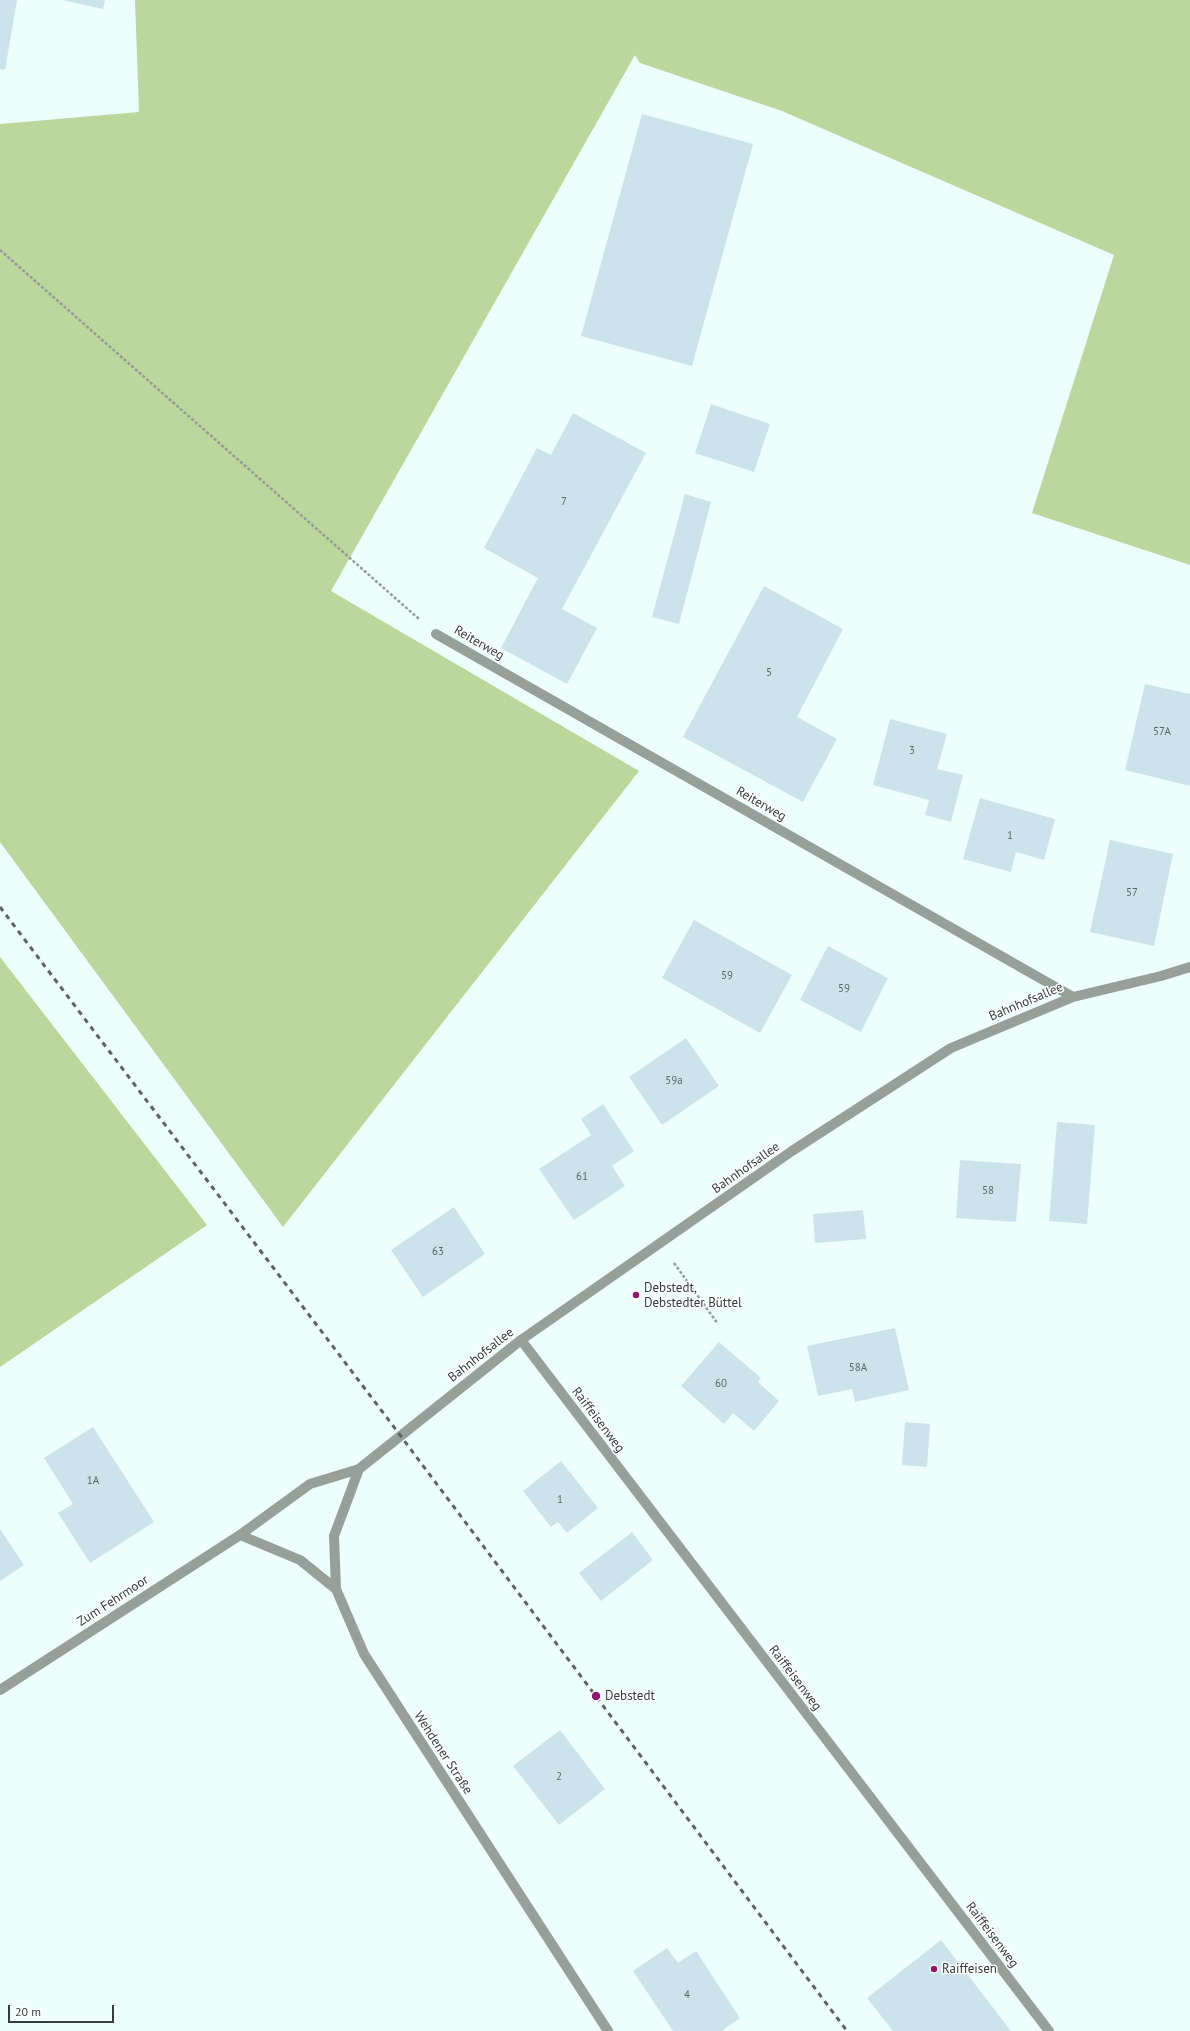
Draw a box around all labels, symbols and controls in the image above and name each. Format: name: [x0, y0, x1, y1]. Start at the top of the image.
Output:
house number: 7: [561, 495, 567, 509]
street label: Reiterweg: [451, 622, 507, 664]
house number: 5: [766, 666, 772, 680]
house number: 57A: [1153, 725, 1171, 739]
house number: 3: [909, 744, 915, 758]
street label: Reiterweg: [733, 783, 789, 825]
house number: 1: [1007, 829, 1013, 843]
house number: 57: [1126, 886, 1138, 900]
house number: 59: [721, 969, 733, 983]
street label: Bahnhofsallee: [987, 979, 1065, 1025]
house number: 59: [838, 982, 850, 996]
house number: 59a: [665, 1074, 683, 1088]
street label: Bahnhofsallee: [709, 1139, 783, 1197]
house number: 61: [576, 1170, 588, 1184]
house number: 58: [982, 1184, 994, 1198]
house number: 63: [432, 1245, 444, 1259]
place label: Debstedt, Debstedter Büttel: [644, 1280, 742, 1311]
marker: Debstedt, Debstedter Büttel: [631, 1290, 641, 1300]
street label: Bahnhofsallee: [445, 1325, 517, 1385]
house number: 58A: [849, 1361, 867, 1375]
house number: 60: [715, 1377, 727, 1391]
street label: Raiffeisenweg: [568, 1384, 628, 1456]
house number: 1A: [87, 1474, 99, 1488]
house number: 1: [557, 1493, 563, 1507]
street label: Zum Fehrmoor: [75, 1572, 151, 1630]
street label: Raiffeisenweg: [765, 1642, 825, 1714]
place label: Debstedt: [605, 1688, 655, 1704]
marker: Debstedt: [590, 1690, 602, 1702]
street label: Wehdener Straße: [410, 1709, 476, 1797]
house number: 2: [556, 1770, 562, 1784]
street label: Raiffeisenweg: [962, 1899, 1022, 1971]
place label: Raiffeisen: [942, 1961, 997, 1977]
marker: Raiffeisen: [929, 1964, 939, 1974]
house number: 4: [684, 1988, 690, 2002]
scale bar: [10, 1997, 116, 2023]
text: 20 m: [15, 2004, 41, 2019]

